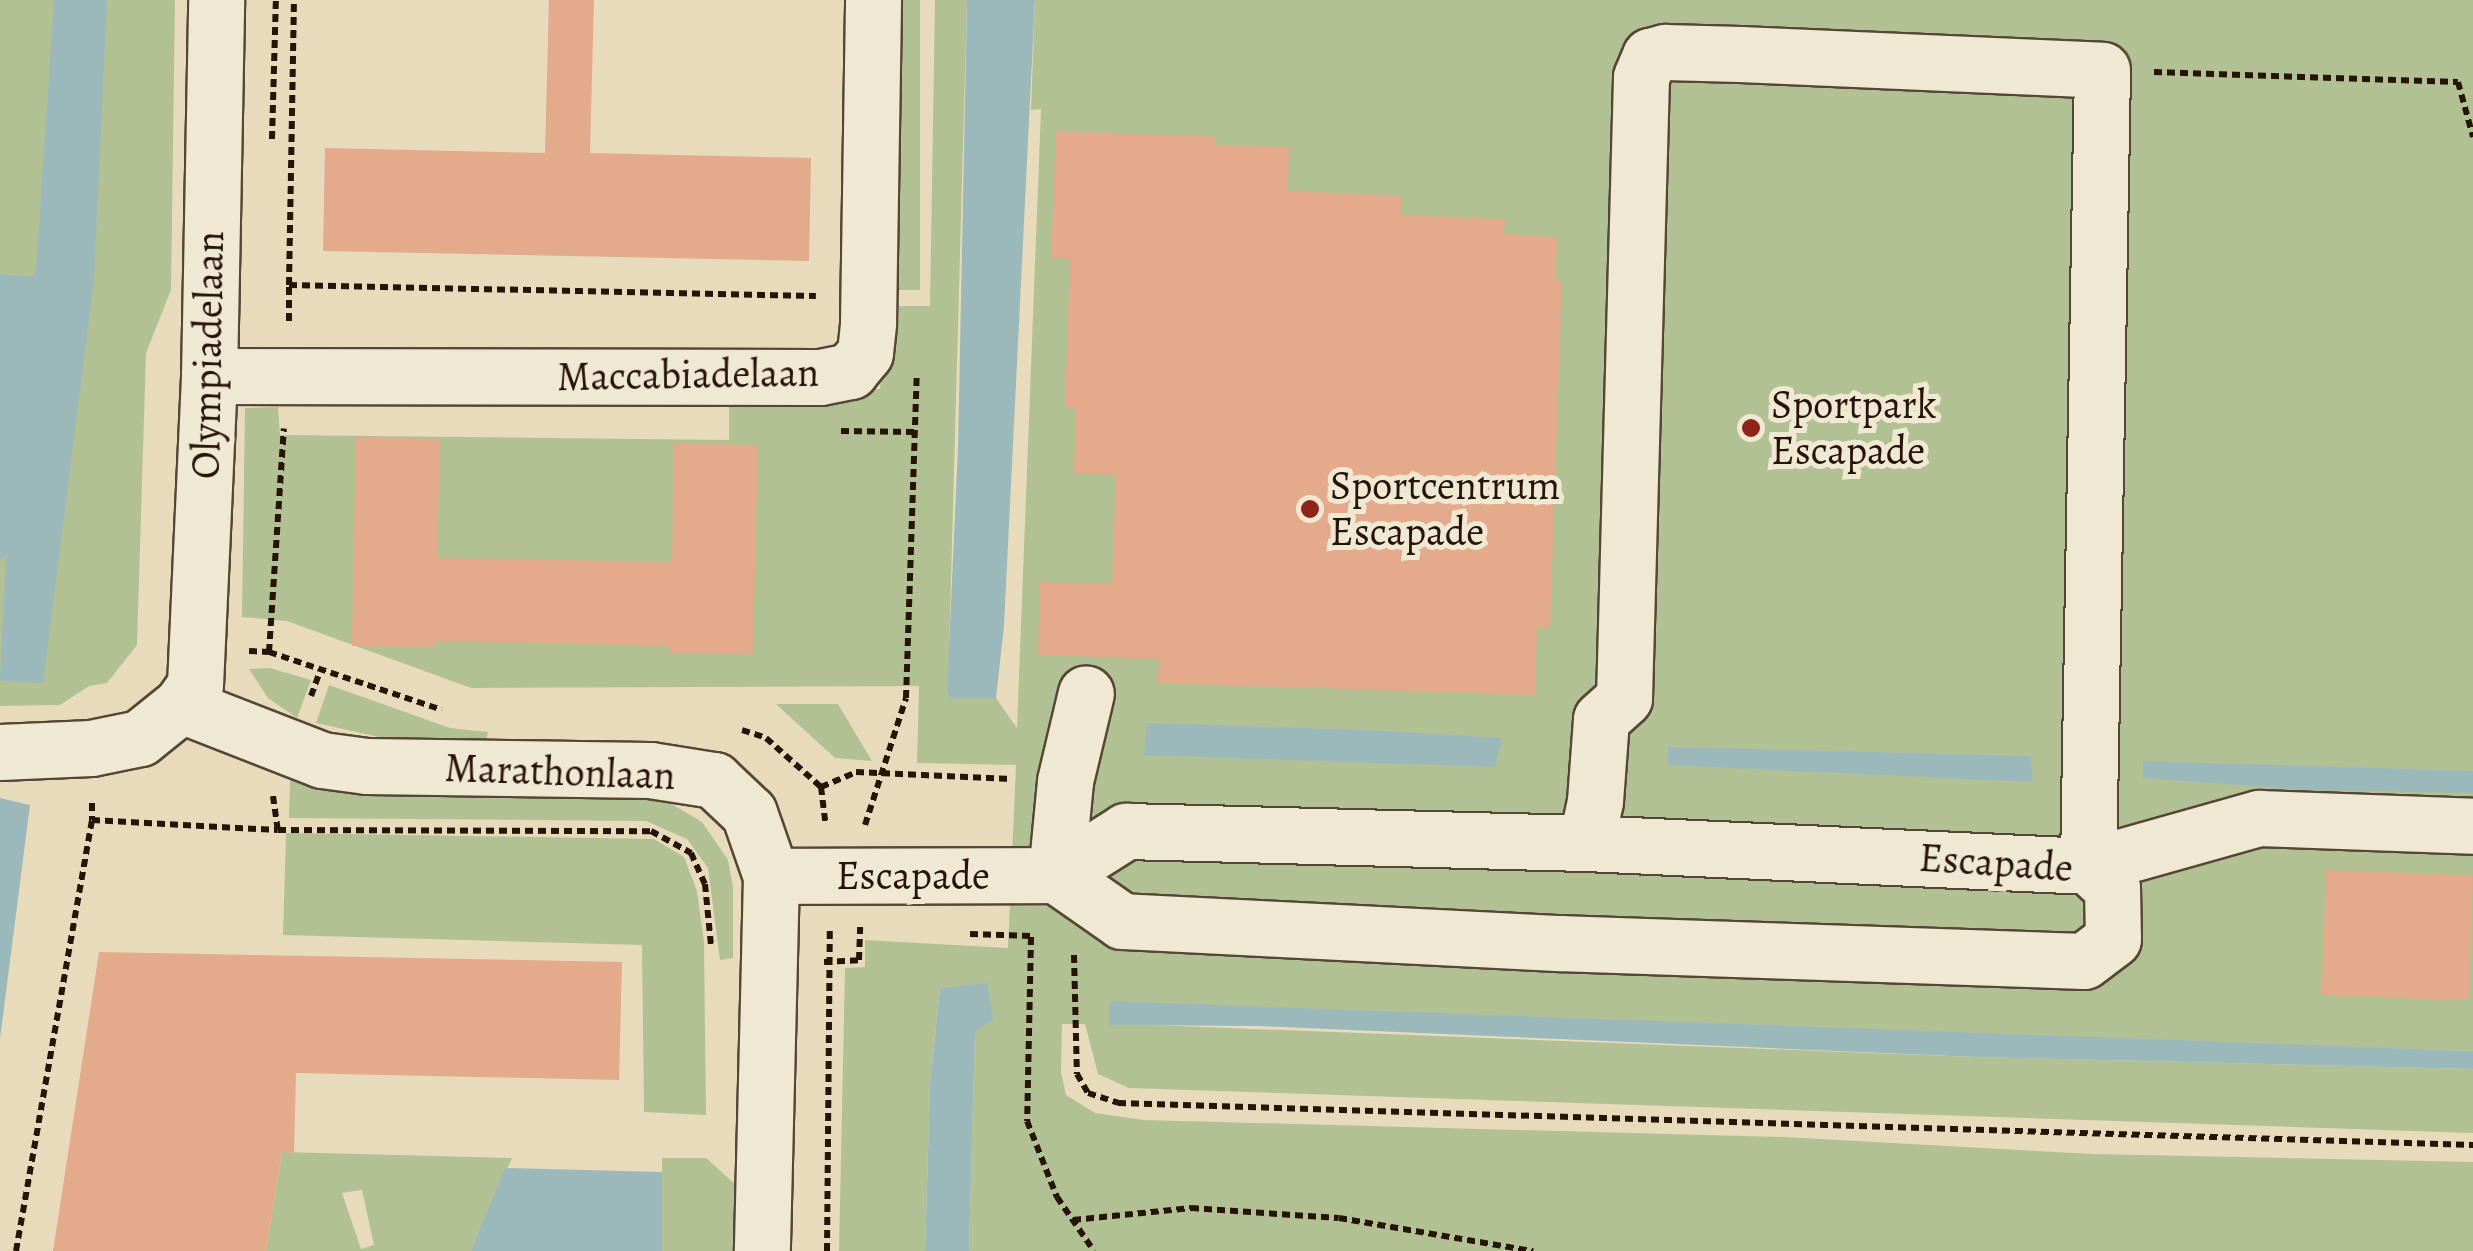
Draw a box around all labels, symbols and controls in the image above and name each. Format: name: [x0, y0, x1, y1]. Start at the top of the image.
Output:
street label: Olympiadelaan: [182, 231, 234, 479]
street label: Maccabiadelaan: [556, 349, 820, 401]
place label: Sportpark Escapade: [1771, 381, 1937, 475]
marker: Sportpark Escapade: [1740, 417, 1762, 439]
place label: Sportcentrum Escapade: [1330, 462, 1560, 556]
marker: Sportcentrum Escapade: [1299, 498, 1321, 520]
street label: Marathonlaan: [444, 744, 676, 800]
street label: Escapade: [1917, 834, 2075, 892]
street label: Escapade: [836, 852, 990, 900]

